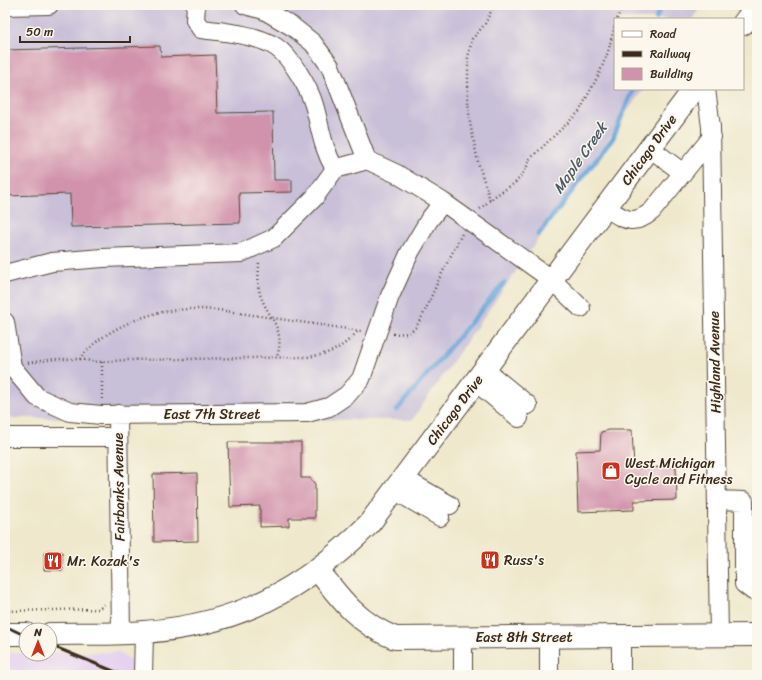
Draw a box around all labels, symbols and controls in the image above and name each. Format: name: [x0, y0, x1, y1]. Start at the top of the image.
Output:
scale bar: [20, 18, 130, 44]
legend: [614, 18, 744, 90]
text: 50 m: [26, 21, 53, 43]
text: Road: [650, 23, 677, 45]
text: Railway: [650, 43, 691, 65]
text: Building: [650, 63, 693, 85]
street label: Chicago Drive: [614, 109, 684, 191]
water label: Maple Creek: [546, 115, 615, 199]
street label: Highland Avenue: [702, 311, 728, 413]
street label: Chicago Drive: [420, 369, 490, 451]
street label: East 7th Street: [164, 402, 260, 427]
street label: Fairbanks Avenue: [106, 432, 132, 541]
place label: West Michigan Cycle and Fitness: [625, 451, 733, 492]
shop icon: West Michigan Cycle and Fitness: [600, 460, 622, 482]
place label: Russ's: [504, 548, 544, 573]
place label: Mr. Kozak's: [67, 549, 140, 574]
restaurant icon: Russ's: [479, 549, 501, 571]
restaurant icon: Mr. Kozak's: [42, 550, 64, 572]
north arrow: [18, 622, 58, 662]
text: N: [33, 623, 42, 642]
street label: East 8th Street: [475, 625, 573, 650]

